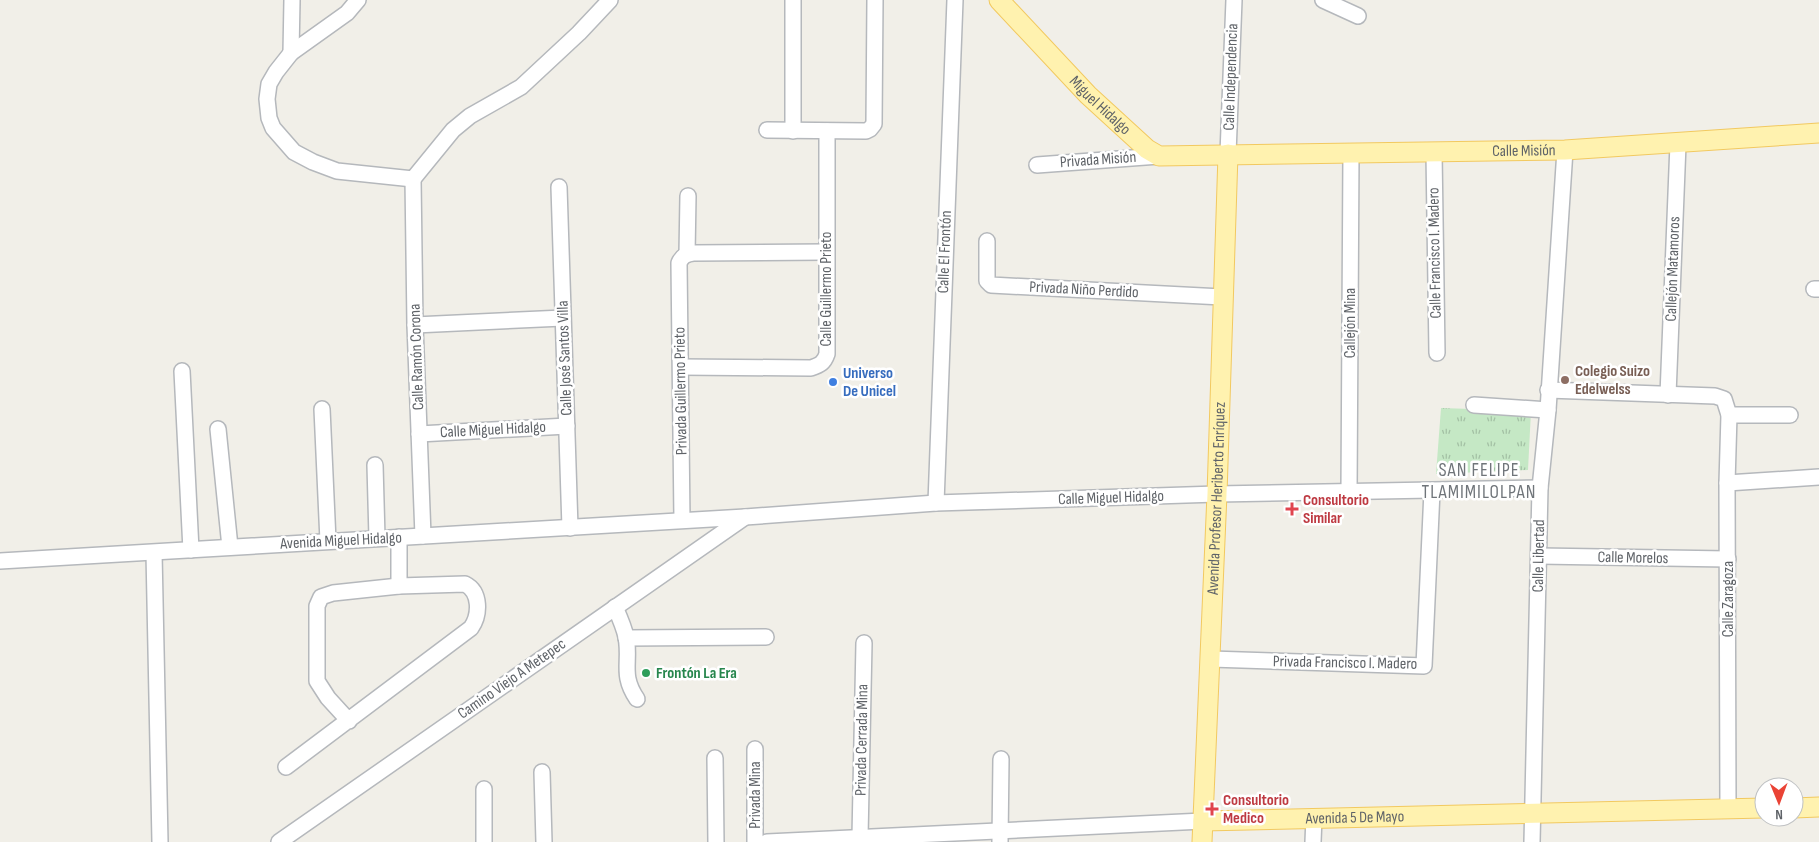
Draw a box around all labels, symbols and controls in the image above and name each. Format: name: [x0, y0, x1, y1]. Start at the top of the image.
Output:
street label: Calle Independencia: [1220, 23, 1242, 131]
street label: Miguel Hidalgo: [1065, 72, 1135, 139]
street label: Calle Misión: [1492, 141, 1556, 161]
street label: Privada Misión: [1059, 148, 1137, 172]
street label: Calle Francisco I. Madero: [1424, 187, 1446, 319]
street label: Calle El Frontón: [934, 210, 956, 294]
street label: Callejón Matamoros: [1662, 216, 1684, 322]
street label: Calle Guillermo Prieto: [817, 232, 836, 346]
street label: Privada Niño Perdido: [1029, 278, 1139, 302]
street label: Callejón Mina: [1341, 288, 1360, 358]
street label: Calle José Santos Villa: [553, 300, 577, 416]
street label: Calle Ramón Corona: [406, 303, 428, 411]
street label: Privada Guillermo Prieto: [670, 327, 692, 455]
place label: Colegio Suizo Edelwelss: [1575, 362, 1650, 399]
place label: Universo De Unicel: [843, 364, 896, 401]
marker: Colegio Suizo Edelwelss: [1559, 374, 1571, 386]
marker: Universo De Unicel: [827, 376, 839, 388]
street label: Avenida Profesor Heriberto Enríquez: [1203, 401, 1229, 596]
street label: Calle Miguel Hidalgo: [440, 418, 546, 442]
district label: SAN FELIPE TLAMIMILOLPAN: [1422, 459, 1536, 504]
street label: Calle Miguel Hidalgo: [1058, 487, 1164, 509]
place label: Consultorio Similar: [1303, 491, 1369, 528]
marker: Consultorio Similar: [1285, 502, 1299, 516]
street label: Calle Libertad: [1529, 519, 1549, 593]
street label: Avenida Miguel Hidalgo: [279, 528, 402, 554]
street label: Calle Morelos: [1597, 548, 1669, 568]
street label: Calle Zaragoza: [1719, 561, 1738, 637]
street label: Camino Viejo A Metepec: [454, 635, 570, 723]
street label: Privada Francisco I. Madero: [1273, 652, 1417, 674]
place label: Frontón La Era: [656, 664, 737, 683]
marker: Frontón La Era: [640, 667, 652, 679]
street label: Privada Cerrada Mina: [852, 684, 872, 796]
street label: Privada Mina: [746, 761, 765, 829]
north arrow: [1754, 777, 1804, 827]
place label: Consultorio Medico: [1223, 791, 1289, 828]
marker: Consultorio Medico: [1205, 802, 1219, 816]
text: N: [1775, 806, 1783, 823]
street label: Avenida 5 De Mayo: [1304, 807, 1404, 828]

